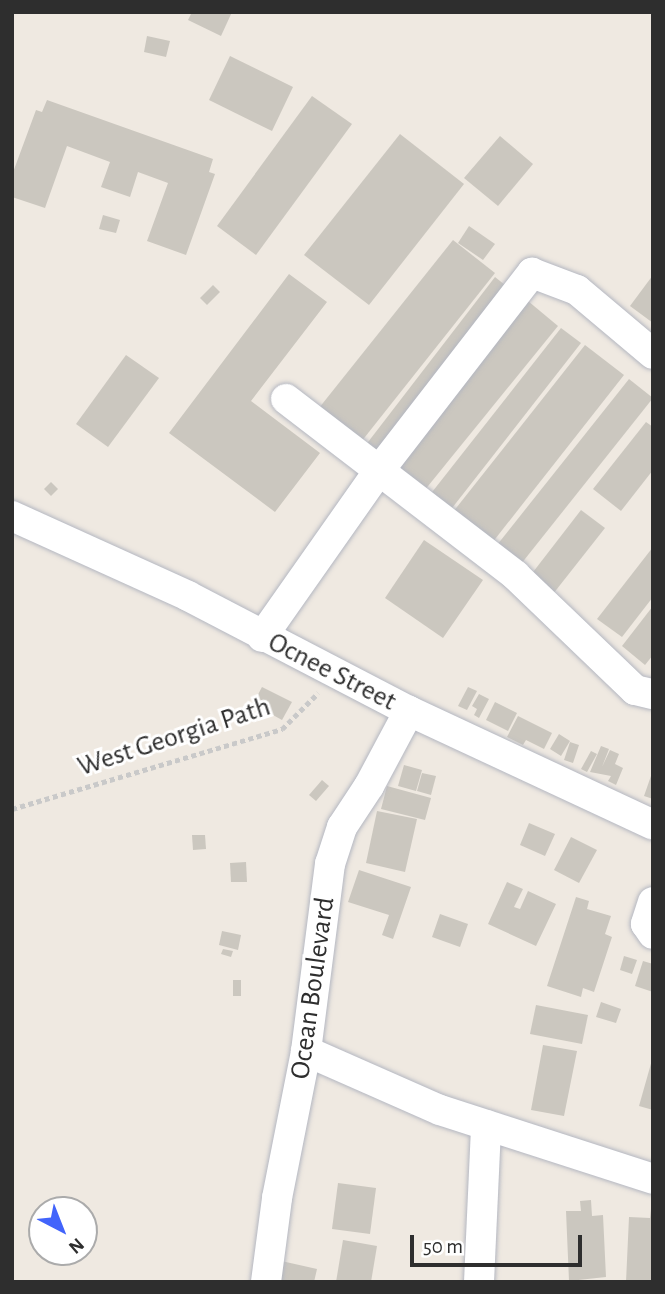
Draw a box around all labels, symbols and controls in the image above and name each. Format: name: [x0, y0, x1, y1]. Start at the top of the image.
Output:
street label: Ocnee Street: [262, 625, 402, 719]
street label: West Georgia Path: [73, 690, 275, 784]
street label: Ocean Boulevard: [284, 895, 342, 1081]
north arrow: [28, 1196, 98, 1266]
scale bar: [413, 1220, 584, 1264]
text: N: [65, 1234, 87, 1257]
text: 50 m: [423, 1236, 463, 1257]

